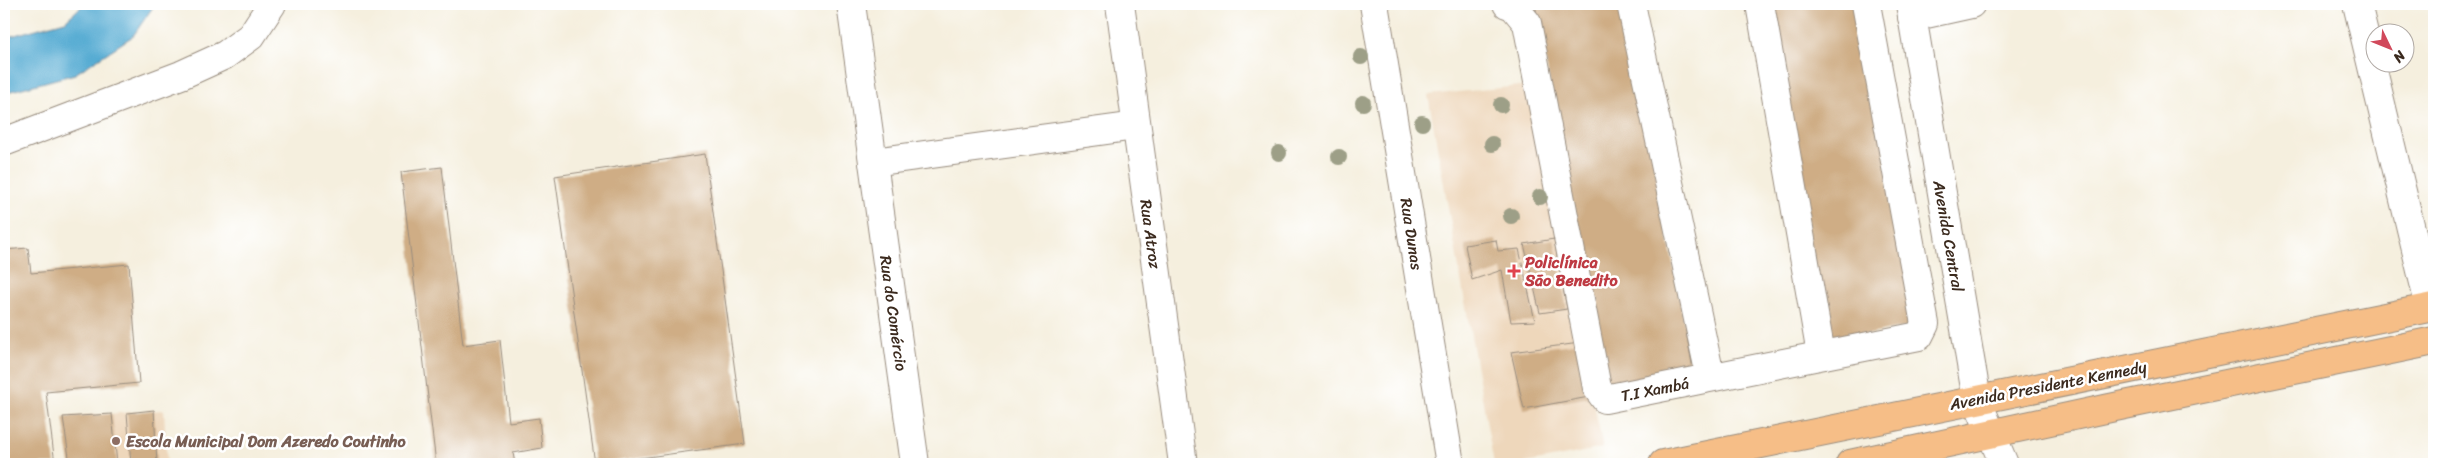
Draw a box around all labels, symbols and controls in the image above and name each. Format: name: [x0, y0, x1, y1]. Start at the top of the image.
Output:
north arrow: [2366, 22, 2416, 72]
text: N: [2386, 44, 2412, 69]
street label: Avenida Central: [1924, 177, 1973, 295]
street label: Rua Dunas: [1392, 196, 1432, 273]
street label: Rua Atroz: [1131, 197, 1170, 271]
place label: Policlínica São Benedito: [1524, 248, 1618, 295]
street label: Rua do Comércio: [871, 253, 916, 373]
marker: Policlínica São Benedito: [1507, 264, 1521, 278]
street label: Avenida Presidente Kennedy: [1946, 352, 2150, 419]
street label: T.I Xambá: [1619, 369, 1692, 410]
place label: Escola Municipal Dom Azeredo Coutinho: [126, 427, 406, 456]
marker: Escola Municipal Dom Azeredo Coutinho: [110, 435, 122, 447]

